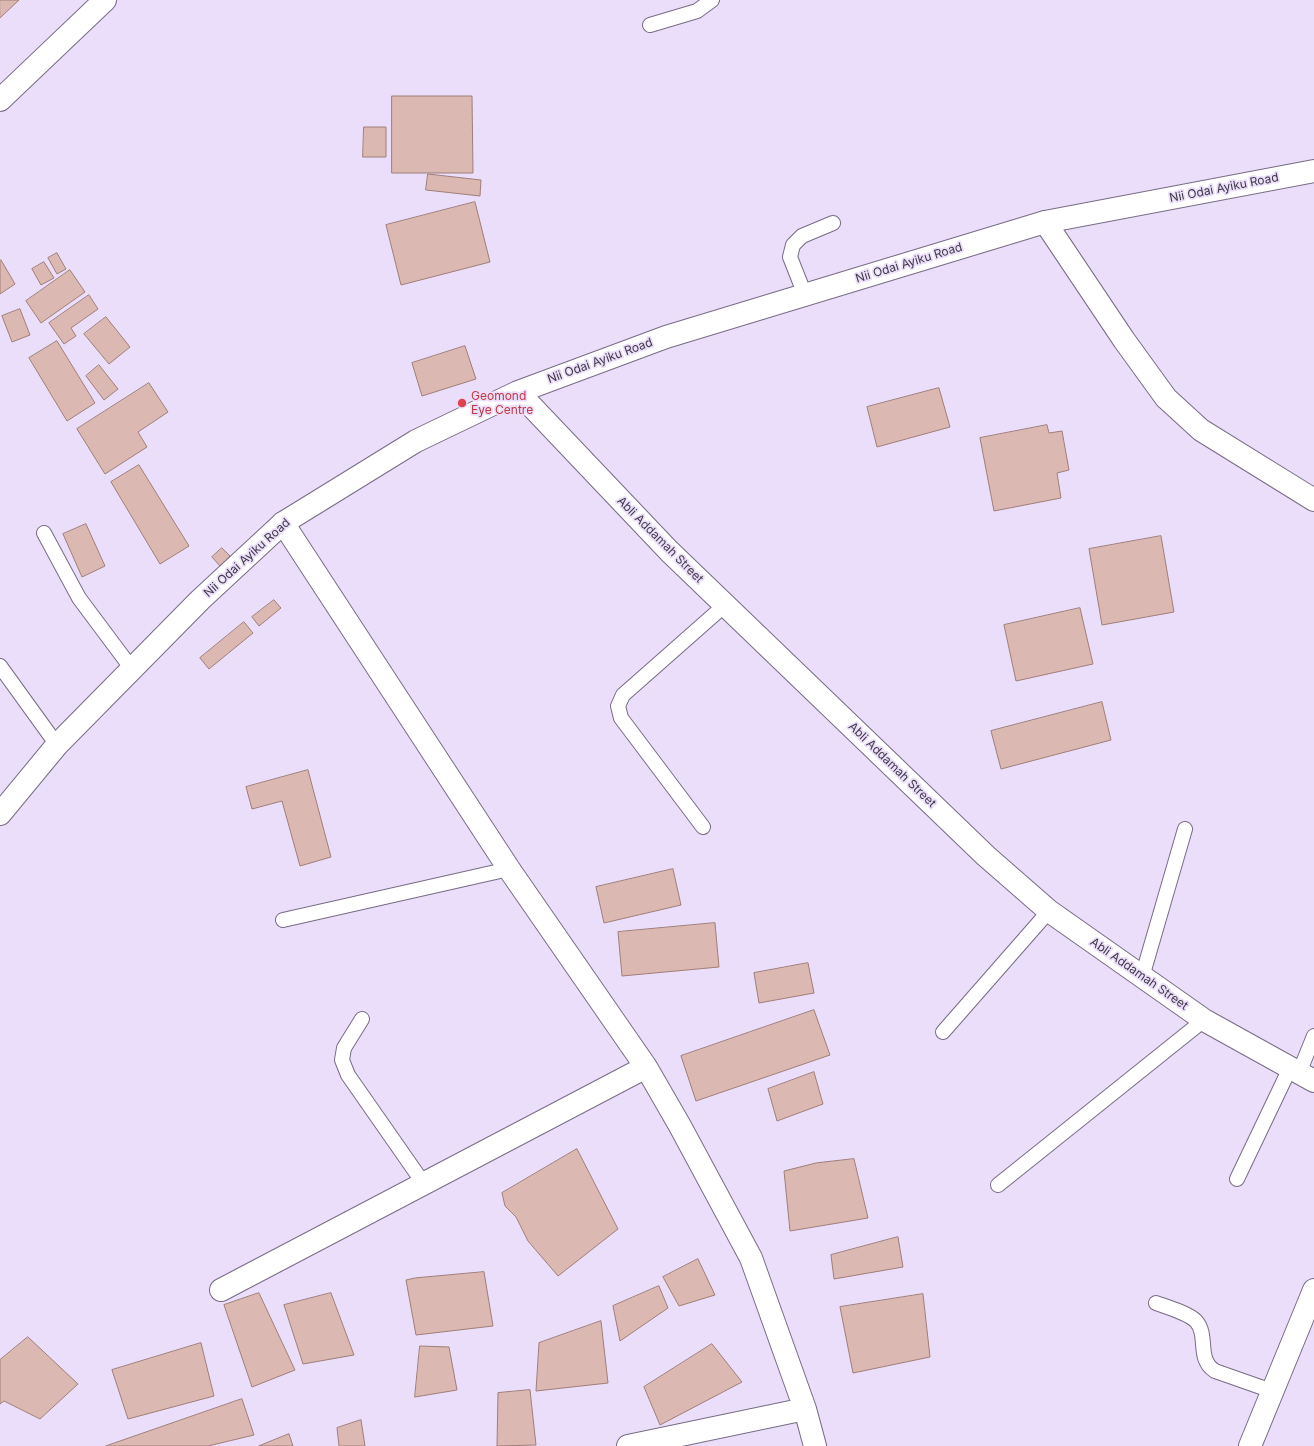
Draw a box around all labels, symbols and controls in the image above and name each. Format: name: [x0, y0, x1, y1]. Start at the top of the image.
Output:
street label: Nii Odai Ayiku Road: [1168, 170, 1280, 206]
street label: Nii Odai Ayiku Road: [854, 240, 964, 286]
street label: Nii Odai Ayiku Road: [545, 335, 655, 387]
place label: Geomond Eye Centre: [471, 389, 533, 417]
marker: Geomond Eye Centre: [456, 397, 468, 409]
street label: Abli Addamah Street: [614, 494, 706, 586]
street label: Nii Odai Ayiku Road: [201, 516, 293, 600]
street label: Abli Addamah Street: [845, 719, 939, 811]
street label: Abli Addamah Street: [1087, 935, 1191, 1013]

